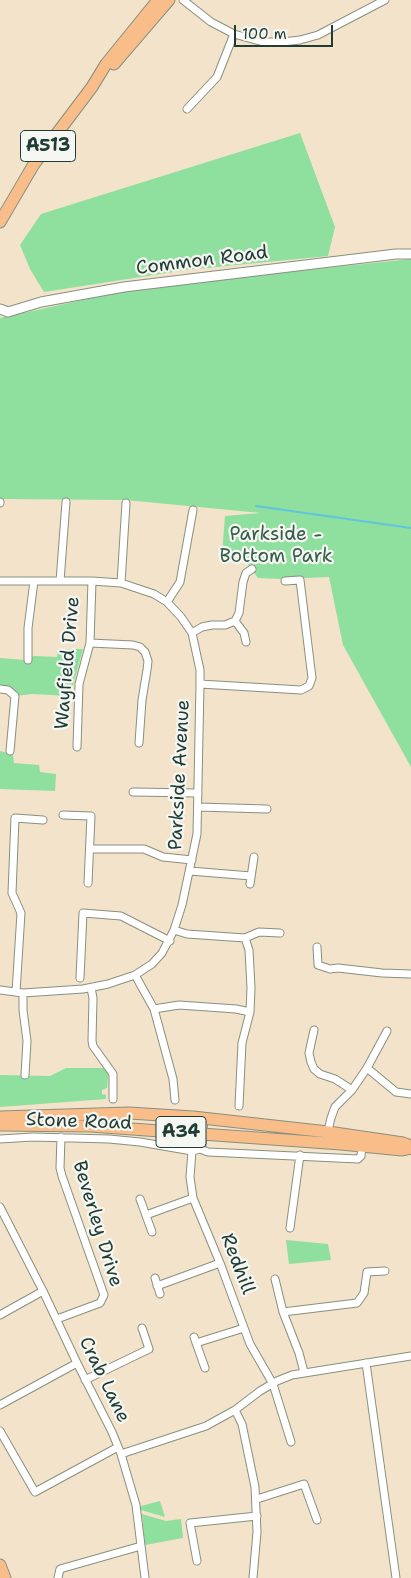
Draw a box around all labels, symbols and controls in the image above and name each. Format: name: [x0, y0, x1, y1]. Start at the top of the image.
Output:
scale bar: [236, 15, 335, 47]
text: 100 m: [242, 24, 287, 44]
road number: A513: [20, 130, 76, 162]
street label: Common Road: [135, 242, 269, 280]
park label: Parkside - Bottom Park: [219, 524, 333, 568]
street label: Wayfield Drive: [51, 596, 85, 730]
street label: Parkside Avenue: [165, 699, 195, 851]
street label: Stone Road: [26, 1109, 132, 1135]
road number: A34: [156, 1116, 206, 1148]
street label: Beverley Drive: [67, 1158, 127, 1290]
street label: Redhill: [215, 1230, 259, 1298]
street label: Crab Lane: [73, 1333, 135, 1427]

